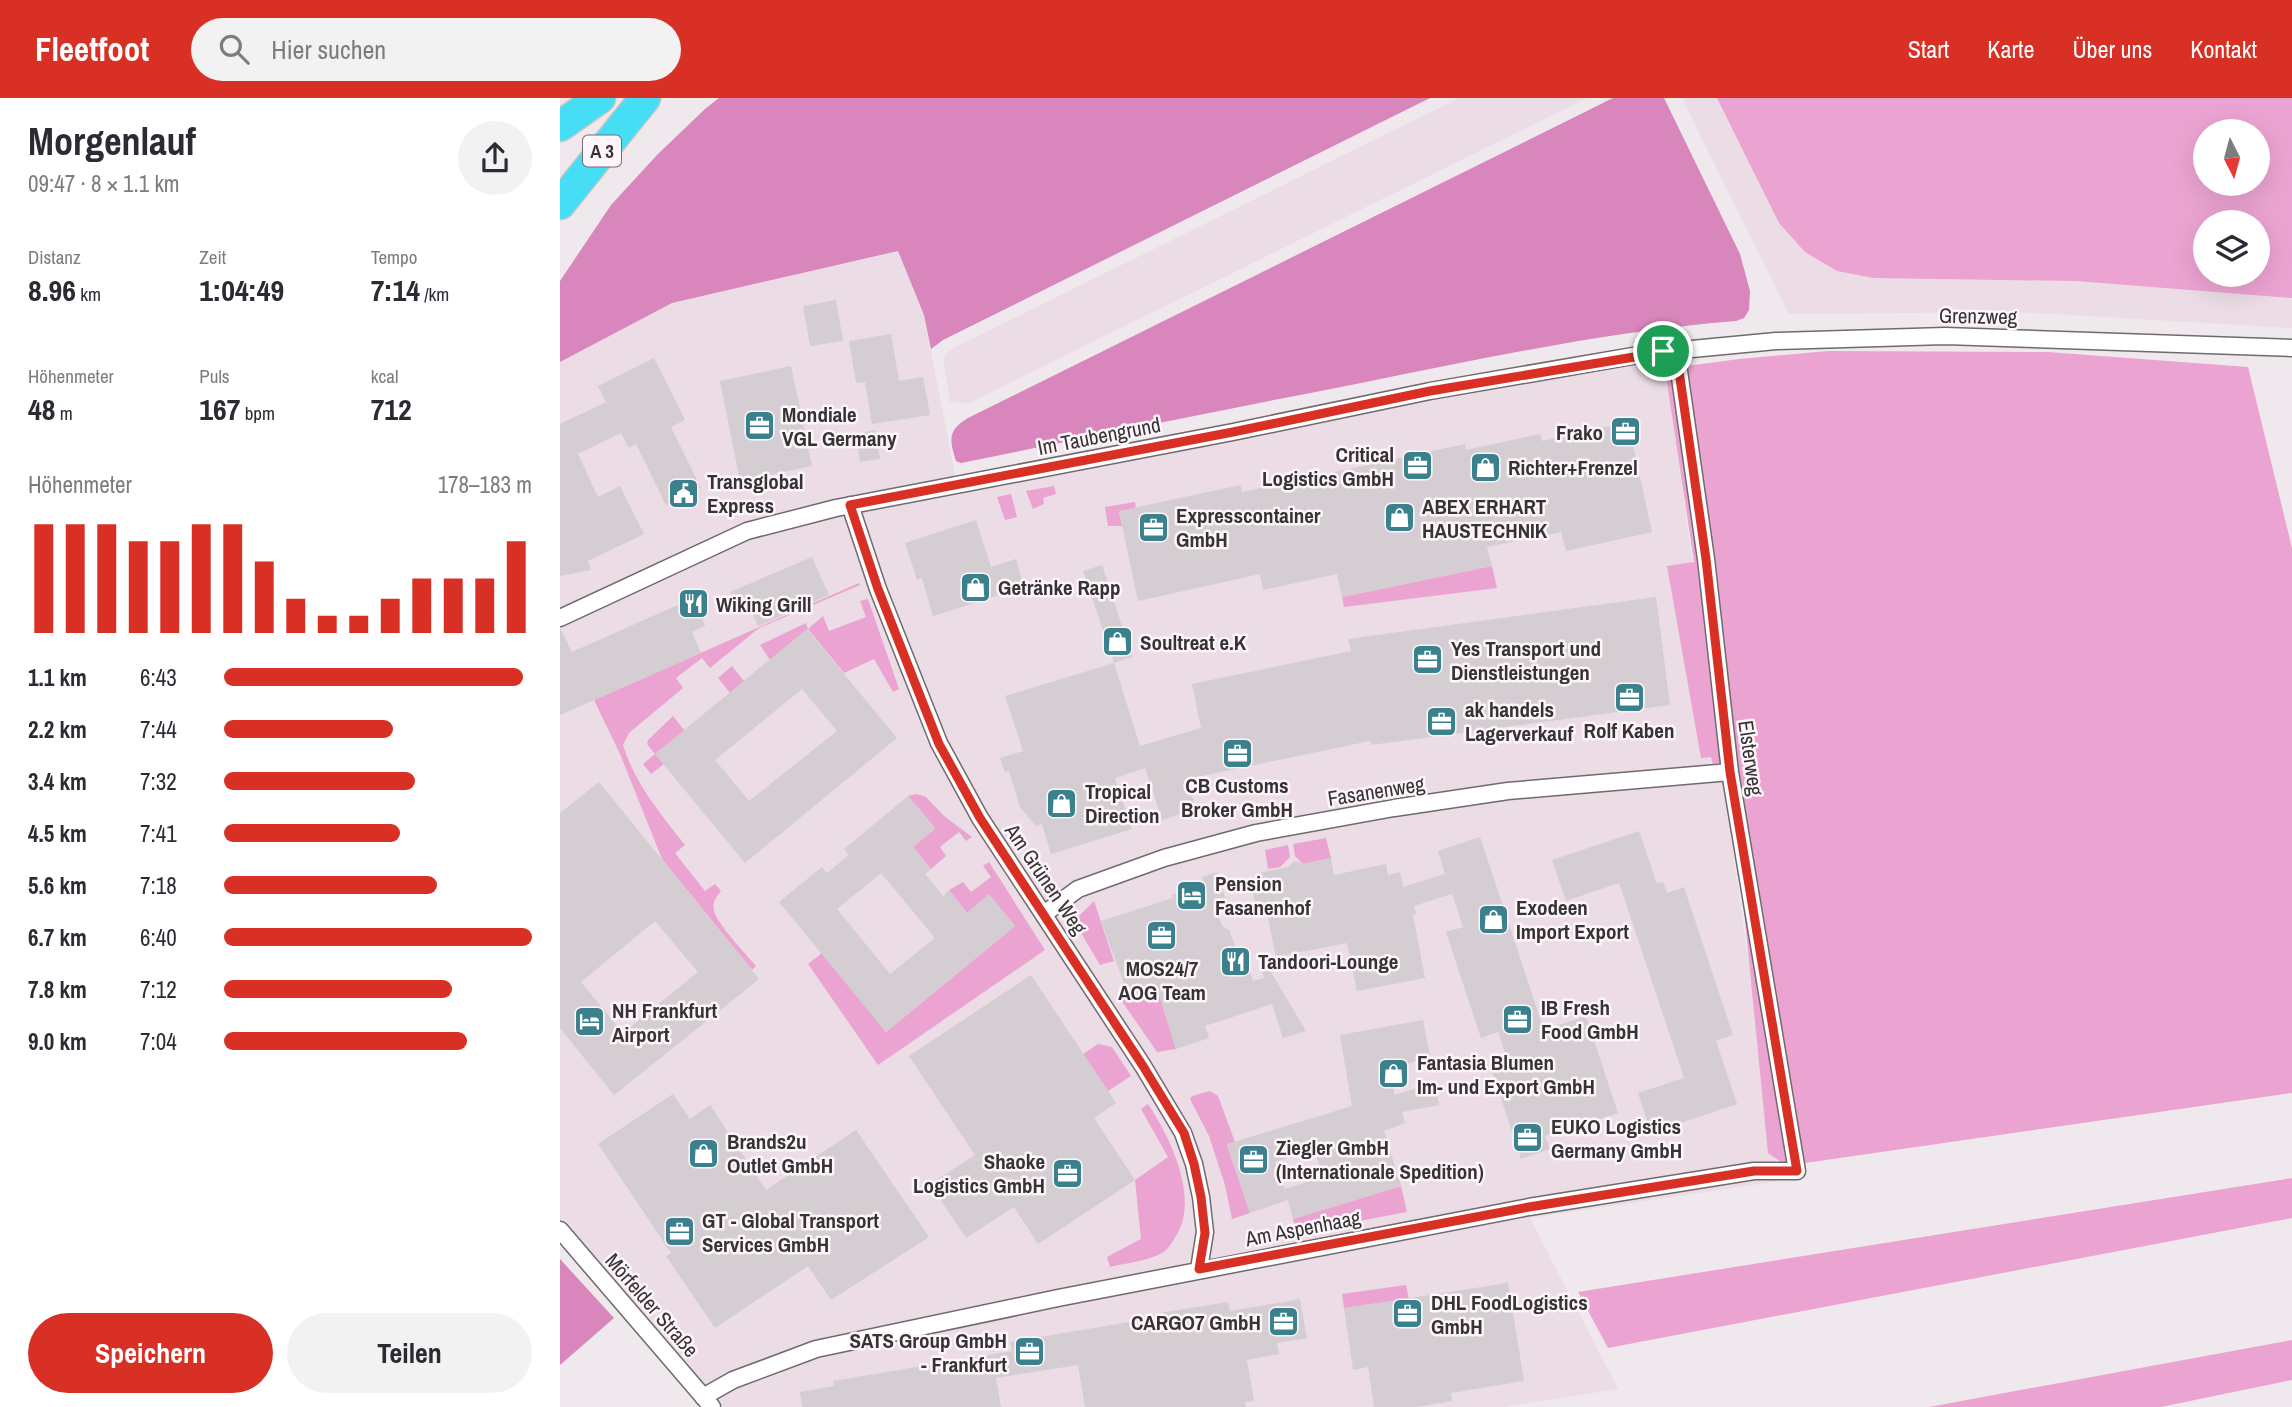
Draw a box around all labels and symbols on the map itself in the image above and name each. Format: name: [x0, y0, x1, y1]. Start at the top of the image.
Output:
north arrow: [2193, 119, 2270, 196]
road number: A 3: [583, 136, 621, 166]
street label: Grenzweg: [1939, 301, 2018, 331]
pin: [1633, 321, 1693, 381]
place label: Mondiale VGL Germany: [782, 400, 897, 453]
office icon: Mondiale VGL Germany: [742, 409, 776, 443]
street label: Im Taubengrund: [1035, 410, 1163, 462]
office icon: Frako: [1609, 415, 1643, 449]
place label: Frako: [1556, 418, 1603, 447]
place label: Critical Logistics GmbH: [1262, 440, 1394, 493]
office icon: Critical Logistics GmbH: [1400, 449, 1434, 483]
shop icon: Richter+Frenzel: [1468, 450, 1502, 484]
place label: Richter+Frenzel: [1508, 453, 1638, 482]
place label: Transglobal Express: [707, 467, 804, 520]
public building icon: Transglobal Express: [667, 476, 701, 510]
place label: ABEX ERHART HAUSTECHNIK: [1422, 492, 1548, 545]
place label: Expresscontainer GmbH: [1176, 501, 1321, 554]
shop icon: ABEX ERHART HAUSTECHNIK: [1382, 501, 1416, 535]
office icon: Expresscontainer GmbH: [1136, 510, 1170, 544]
shop icon: Getränke Rapp: [958, 570, 992, 604]
place label: Getränke Rapp: [998, 573, 1121, 602]
restaurant icon: Wiking Grill: [676, 587, 710, 621]
place label: Wiking Grill: [716, 590, 812, 619]
shop icon: Soultreat e.K: [1100, 625, 1134, 659]
place label: Soultreat e.K: [1140, 628, 1247, 657]
place label: Yes Transport und Dienstleistungen: [1451, 634, 1601, 687]
office icon: Yes Transport und Dienstleistungen: [1411, 643, 1445, 677]
office icon: Rolf Kaben: [1612, 681, 1646, 715]
place label: ak handels Lagerverkauf: [1465, 695, 1573, 748]
office icon: ak handels Lagerverkauf: [1425, 704, 1459, 738]
place label: Rolf Kaben: [1584, 716, 1674, 745]
street label: Elsterweg: [1731, 719, 1771, 798]
office icon: CB Customs Broker GmbH: [1220, 736, 1254, 770]
street label: Fasanenweg: [1325, 769, 1427, 813]
place label: CB Customs Broker GmbH: [1181, 771, 1293, 824]
place label: Tropical Direction: [1085, 777, 1160, 830]
shop icon: Tropical Direction: [1045, 786, 1079, 820]
street label: Am Grünen Weg: [998, 817, 1094, 940]
place label: Pension Fasanenhof: [1215, 869, 1311, 922]
hotel icon: Pension Fasanenhof: [1175, 878, 1209, 912]
place label: Exodeen Import Export: [1516, 893, 1629, 946]
shop icon: Exodeen Import Export: [1476, 902, 1510, 936]
office icon: MOS24/7 AOG Team: [1145, 919, 1179, 953]
restaurant icon: Tandoori-Lounge: [1218, 944, 1252, 978]
place label: Tandoori-Lounge: [1258, 947, 1398, 976]
place label: MOS24/7 AOG Team: [1118, 954, 1206, 1007]
place label: IB Fresh Food GmbH: [1541, 993, 1639, 1046]
place label: NH Frankfurt Airport: [612, 996, 717, 1049]
office icon: IB Fresh Food GmbH: [1501, 1002, 1535, 1036]
hotel icon: NH Frankfurt Airport: [572, 1005, 606, 1039]
place label: Fantasia Blumen Im- und Export GmbH: [1417, 1048, 1595, 1101]
shop icon: Fantasia Blumen Im- und Export GmbH: [1377, 1057, 1411, 1091]
place label: EUKO Logistics Germany GmbH: [1551, 1112, 1682, 1165]
office icon: EUKO Logistics Germany GmbH: [1511, 1121, 1545, 1155]
place label: Brands2u Outlet GmbH: [727, 1127, 833, 1180]
place label: Ziegler GmbH (Internationale Spedition): [1276, 1133, 1484, 1186]
shop icon: Brands2u Outlet GmbH: [687, 1136, 721, 1170]
office icon: Ziegler GmbH (Internationale Spedition): [1236, 1142, 1270, 1176]
place label: Shaoke Logistics GmbH: [913, 1147, 1045, 1200]
office icon: Shaoke Logistics GmbH: [1051, 1156, 1085, 1190]
street label: Am Aspenhaag: [1242, 1203, 1364, 1254]
place label: GT - Global Transport Services GmbH: [702, 1206, 879, 1259]
office icon: GT - Global Transport Services GmbH: [662, 1215, 696, 1249]
street label: Mörfelder Straße: [599, 1247, 705, 1363]
place label: DHL FoodLogistics GmbH: [1431, 1288, 1588, 1341]
office icon: DHL FoodLogistics GmbH: [1391, 1297, 1425, 1331]
office icon: CARGO7 GmbH: [1267, 1305, 1301, 1339]
place label: CARGO7 GmbH: [1131, 1308, 1261, 1337]
place label: SATS Group GmbH - Frankfurt: [849, 1326, 1007, 1379]
office icon: SATS Group GmbH - Frankfurt: [1013, 1335, 1047, 1369]

